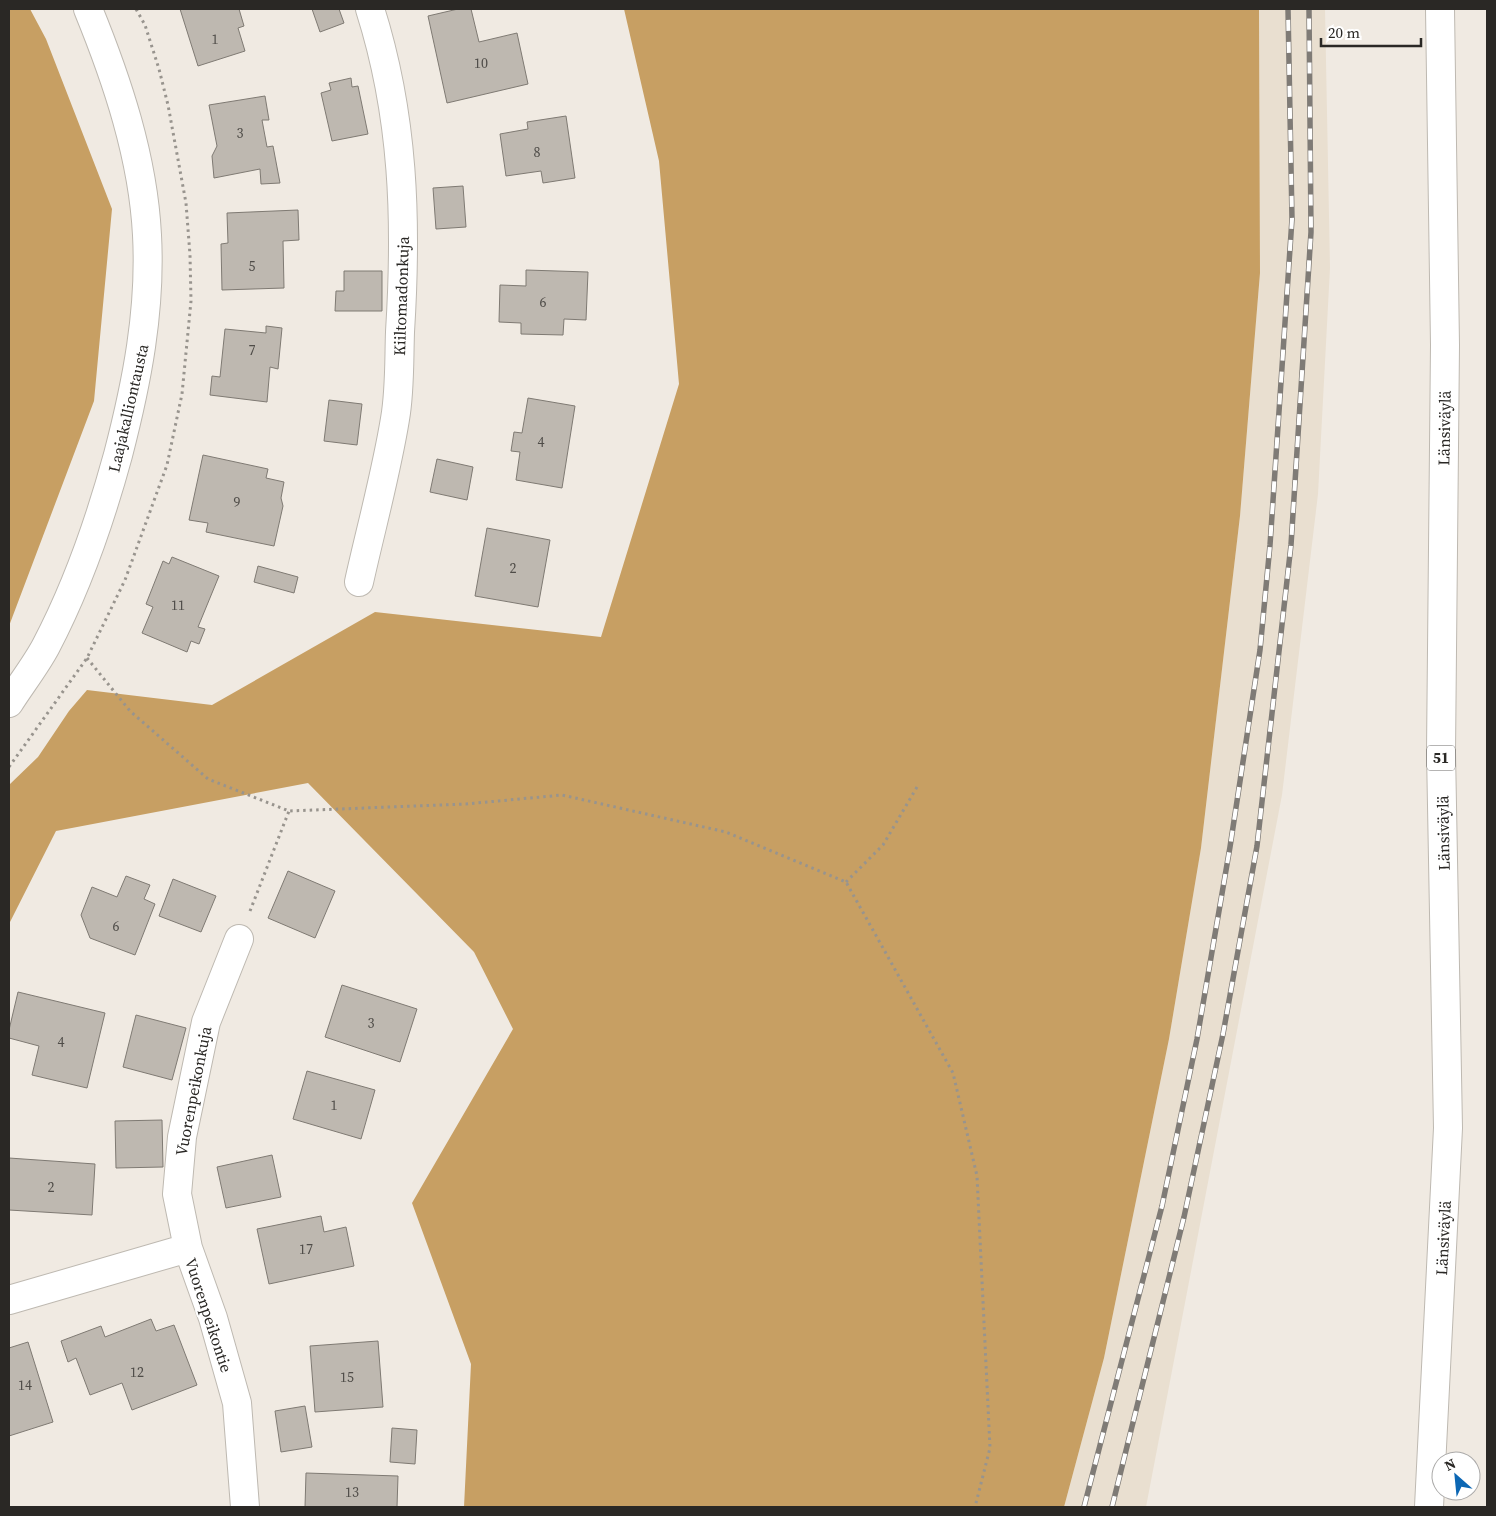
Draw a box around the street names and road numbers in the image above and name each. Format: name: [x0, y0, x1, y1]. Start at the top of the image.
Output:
street label: Kiiltomadonkuja: [388, 235, 414, 356]
street label: Laajakalliontausta: [103, 341, 154, 474]
street label: Länsiväylä: [1432, 389, 1456, 466]
road number: 51: [1427, 746, 1455, 770]
street label: Länsiväylä: [1431, 794, 1455, 871]
street label: Vuorenpeikonkuja: [170, 1023, 217, 1158]
street label: Länsiväylä: [1430, 1199, 1456, 1276]
street label: Vuorenpeikontie: [180, 1255, 238, 1375]

